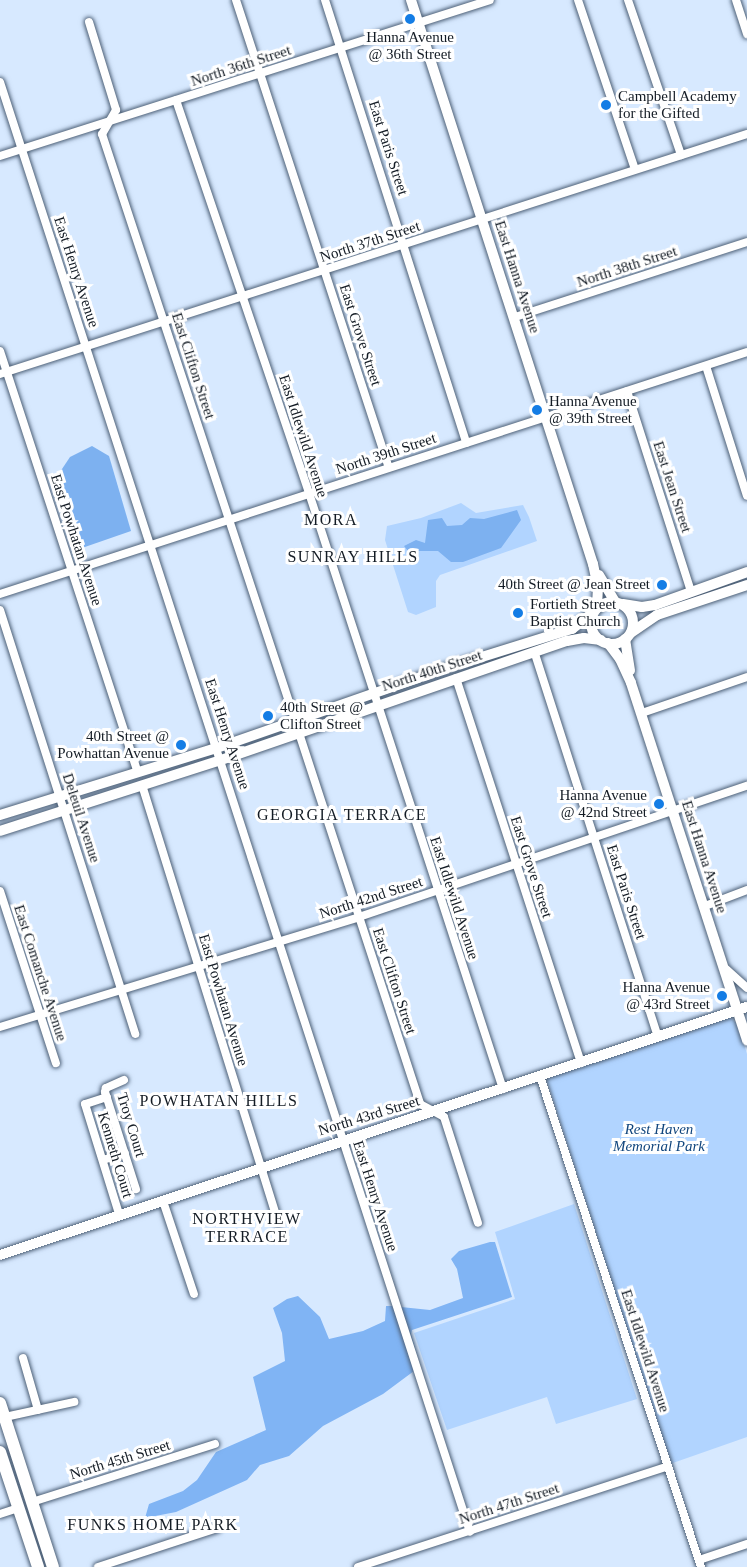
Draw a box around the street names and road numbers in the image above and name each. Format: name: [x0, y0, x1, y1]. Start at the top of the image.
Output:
street label: North 36th Street: [189, 41, 293, 91]
street label: East Paris Street: [364, 98, 412, 198]
street label: East Henry Avenue: [49, 214, 103, 330]
street label: North 37th Street: [318, 217, 422, 267]
street label: East Hanna Avenue: [490, 218, 544, 336]
street label: North 38th Street: [575, 242, 679, 292]
street label: East Grove Street: [335, 282, 385, 388]
street label: East Clifton Street: [167, 311, 219, 421]
street label: East Idlewild Avenue: [275, 372, 331, 500]
street label: North 39th Street: [334, 429, 438, 479]
street label: East Jean Street: [649, 439, 695, 535]
street label: East Powhatan Avenue: [46, 472, 106, 608]
street label: North 40th Street: [380, 646, 484, 696]
street label: East Henry Avenue: [200, 676, 254, 792]
street label: Deleuil Avenue: [58, 771, 104, 865]
street label: East Hanna Avenue: [677, 798, 731, 916]
street label: East Grove Street: [506, 814, 556, 920]
street label: East Idlewild Avenue: [426, 834, 482, 962]
street label: East Paris Street: [602, 842, 650, 942]
street label: North 42nd Street: [317, 873, 425, 923]
street label: East Comanche Avenue: [9, 902, 71, 1044]
street label: East Clifton Street: [368, 926, 420, 1036]
street label: East Powhatan Avenue: [194, 931, 252, 1069]
street label: Troy Court: [113, 1091, 149, 1159]
street label: North 43rd Street: [316, 1092, 422, 1140]
street label: Kenneth Court: [93, 1110, 137, 1200]
street label: East Henry Avenue: [348, 1138, 402, 1254]
street label: East Idlewild Avenue: [617, 1287, 673, 1415]
street label: North 45th Street: [68, 1436, 172, 1484]
street label: North 47th Street: [457, 1479, 561, 1529]

